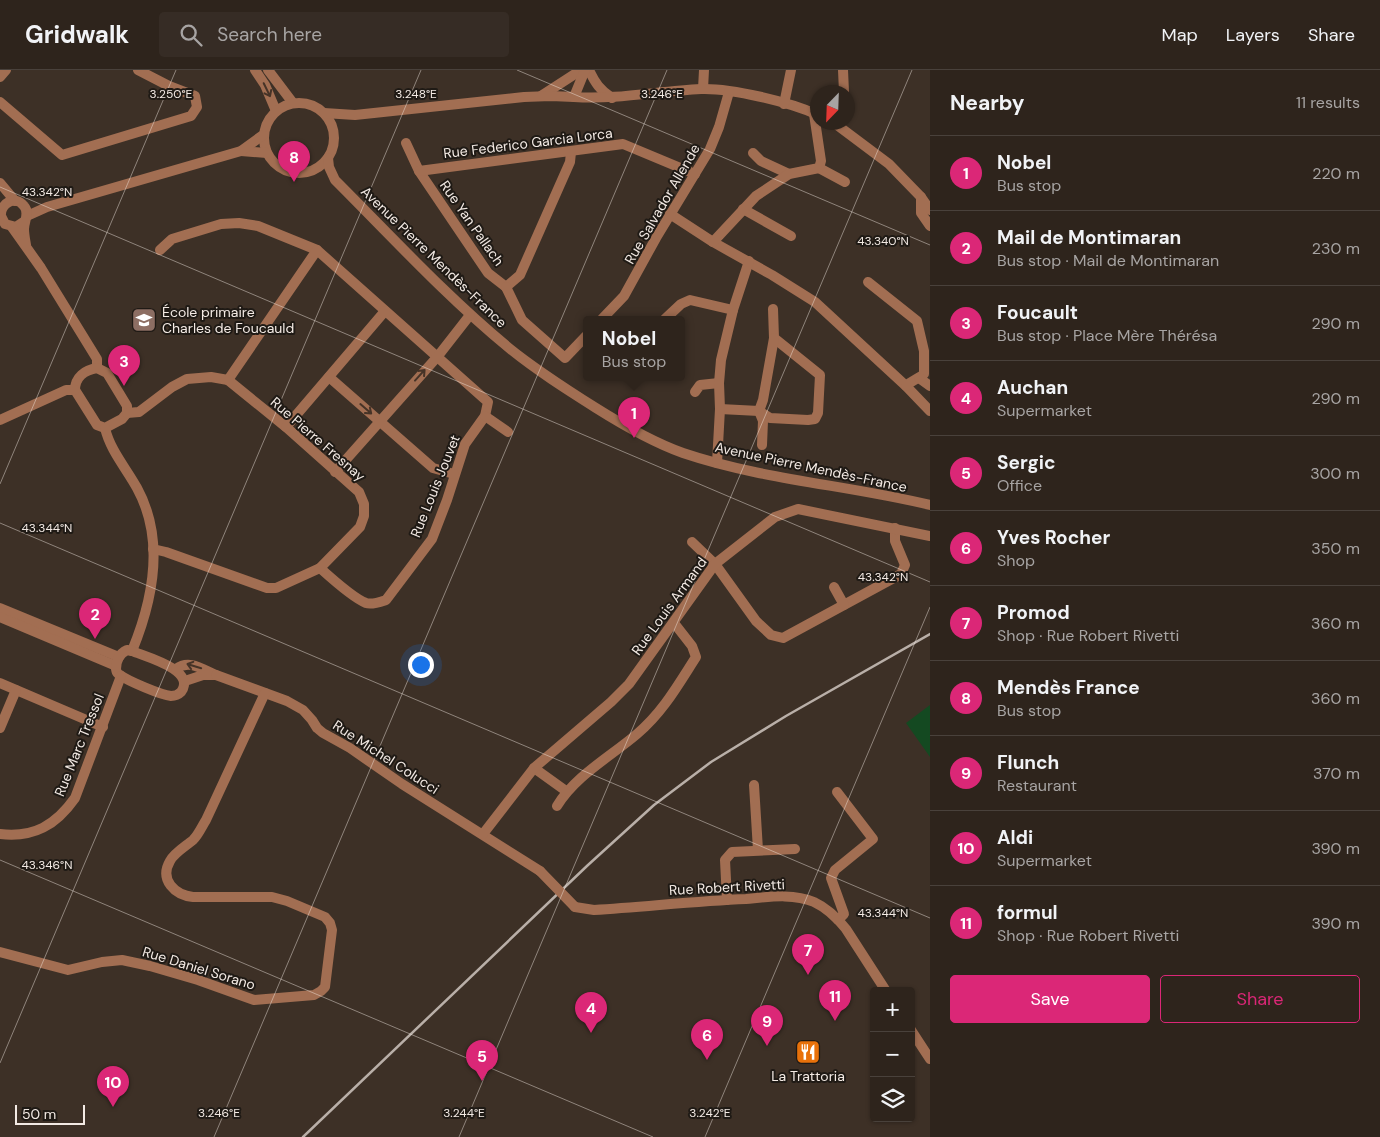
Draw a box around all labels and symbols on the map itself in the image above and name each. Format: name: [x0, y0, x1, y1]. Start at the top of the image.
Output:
one-way arrow: [262, 82, 272, 97]
north arrow: [810, 85, 855, 130]
text: 3.250°E: [150, 86, 193, 102]
text: 3.248°E: [395, 86, 437, 102]
text: 3.246°E: [641, 86, 683, 102]
street label: Rue Federico Garcia Lorca: [442, 124, 614, 162]
pin: 8: [278, 141, 310, 182]
street label: Rue Salvador Allende: [620, 141, 704, 267]
street label: Rue Yan Pallach: [436, 177, 508, 269]
street label: Avenue Pierre Mendès-France: [357, 182, 511, 332]
text: 43.342°N: [22, 184, 72, 200]
text: 43.340°N: [857, 233, 909, 249]
place label: École primaire Charles de Foucauld: [162, 303, 294, 337]
school or university icon: École primaire Charles de Foucauld: [131, 307, 157, 333]
pin: 3: [108, 345, 140, 386]
one-way arrow: [414, 369, 426, 382]
street label: Rue Pierre Fresnay: [267, 393, 369, 485]
pin: 1: [618, 397, 650, 438]
one-way arrow: [359, 403, 372, 414]
street label: Rue Louis Jouvet: [406, 432, 464, 540]
street label: Avenue Pierre Mendès-France: [713, 438, 909, 496]
text: 43.344°N: [22, 520, 72, 536]
street label: Rue Louis Armand: [627, 553, 711, 659]
text: 43.342°N: [858, 569, 908, 585]
pin: 2: [79, 598, 111, 639]
your location: [408, 652, 434, 678]
one-way arrow: [187, 661, 203, 671]
street label: Rue Marc Tressol: [50, 691, 108, 799]
street label: Rue Michel Colucci: [330, 716, 442, 798]
text: 43.346°N: [21, 857, 73, 873]
street label: Rue Robert Rivetti: [669, 875, 785, 899]
text: 43.344°N: [858, 905, 908, 921]
pin: 7: [792, 934, 824, 975]
street label: Rue Daniel Sorano: [140, 942, 258, 994]
pin: 11: [819, 980, 851, 1021]
pin: 4: [575, 992, 607, 1033]
pin: 9: [751, 1005, 783, 1046]
pin: 6: [691, 1019, 723, 1060]
restaurant icon: La Trattoria: [795, 1039, 821, 1065]
pin: 5: [466, 1040, 498, 1081]
pin: 10: [97, 1066, 129, 1107]
place label: La Trattoria: [771, 1067, 845, 1085]
scale bar: [15, 1102, 85, 1125]
text: 3.246°E: [198, 1105, 240, 1121]
text: 3.244°E: [443, 1105, 485, 1121]
text: 3.242°E: [689, 1105, 731, 1121]

